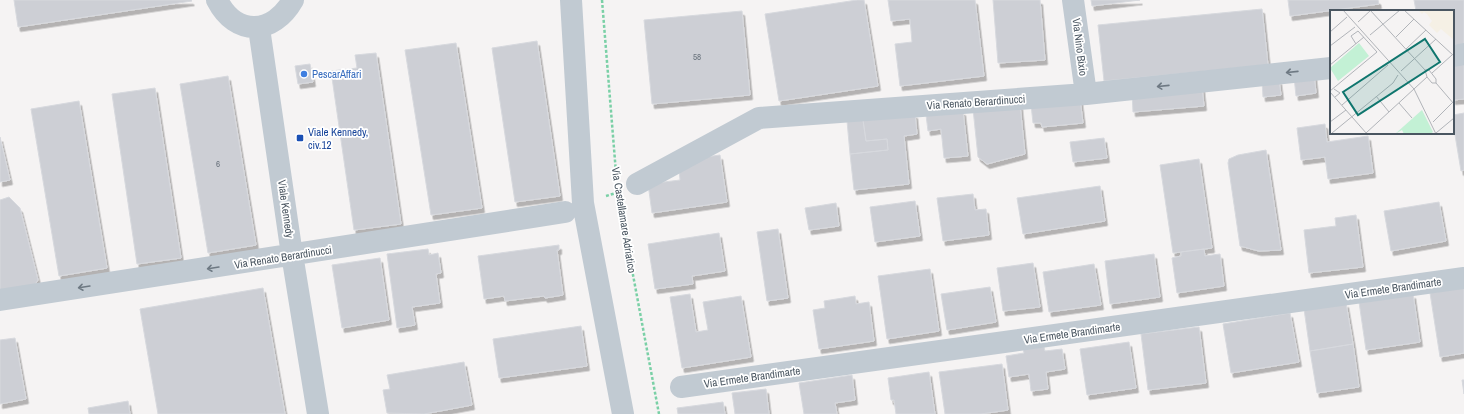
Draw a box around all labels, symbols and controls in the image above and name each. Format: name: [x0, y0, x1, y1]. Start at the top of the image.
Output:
inset map: [1330, 10, 1454, 134]
street label: Via Nino Bixio: [1070, 17, 1090, 77]
house number: 58: [693, 51, 701, 63]
place label: PescarAffari: [312, 67, 361, 81]
marker: PescarAffari: [299, 69, 309, 79]
one-way arrow: [1286, 69, 1299, 76]
one-way arrow: [1157, 82, 1170, 90]
street label: Via Renato Berardinucci: [926, 92, 1026, 112]
place label: Viale Kennedy, civ.12: [308, 125, 368, 152]
marker: Viale Kennedy, civ.12: [295, 133, 305, 143]
house number: 6: [216, 158, 220, 170]
street label: Via Castellamare Adriatico: [609, 166, 639, 274]
street label: Viale Kennedy: [275, 179, 297, 239]
street label: Via Renato Berardinucci: [233, 242, 333, 272]
one-way arrow: [206, 264, 219, 272]
street label: Via Ermete Brandimarte: [1344, 274, 1442, 302]
one-way arrow: [78, 283, 91, 291]
street label: Via Ermete Brandimarte: [1023, 319, 1121, 347]
street label: Via Ermete Brandimarte: [703, 363, 801, 391]

